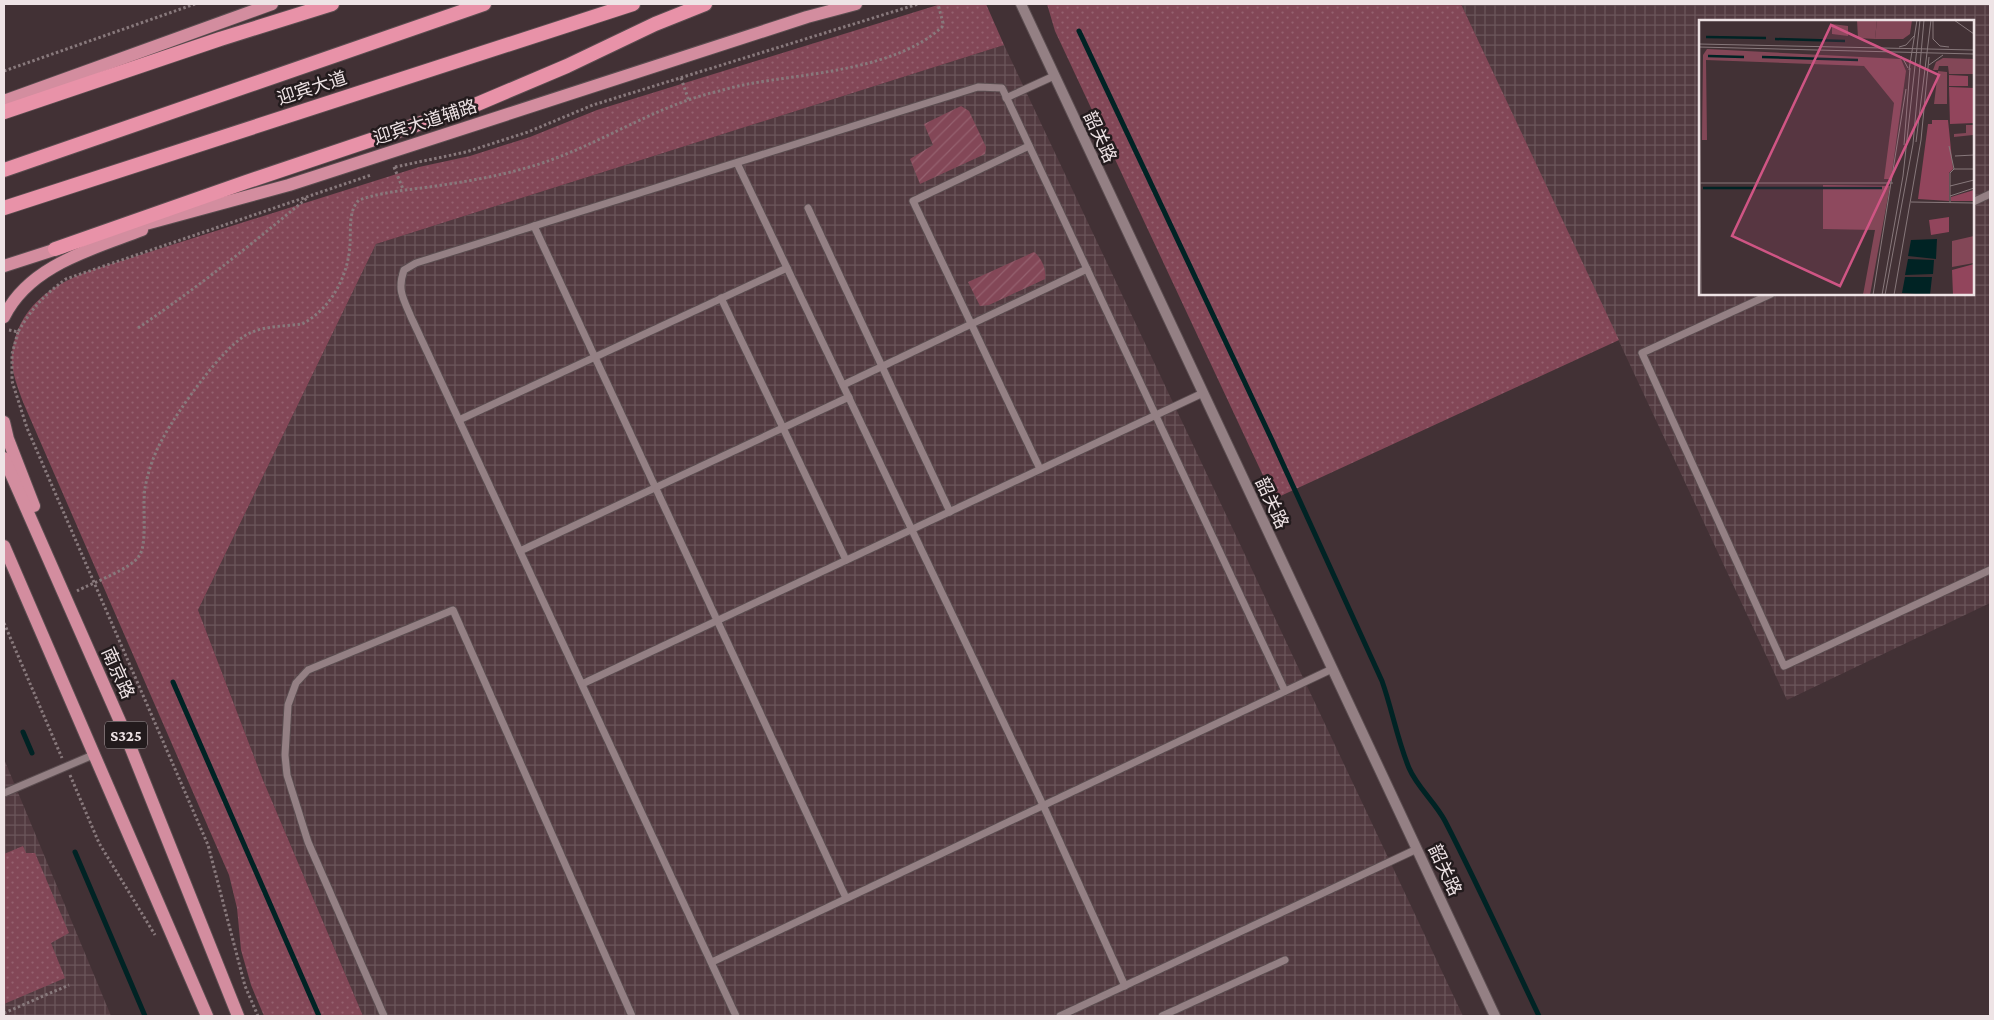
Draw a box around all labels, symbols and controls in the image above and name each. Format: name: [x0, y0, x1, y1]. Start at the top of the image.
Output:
inset map: [1699, 20, 1974, 295]
street label: 迎宾大道: [275, 67, 349, 109]
street label: 迎宾大道辅路: [371, 96, 479, 148]
street label: 韶关路: [1080, 108, 1120, 166]
street label: 韶关路: [1252, 474, 1292, 532]
street label: 南京路: [98, 644, 138, 702]
road number: S325: [105, 722, 147, 748]
street label: 韶关路: [1425, 841, 1465, 899]

